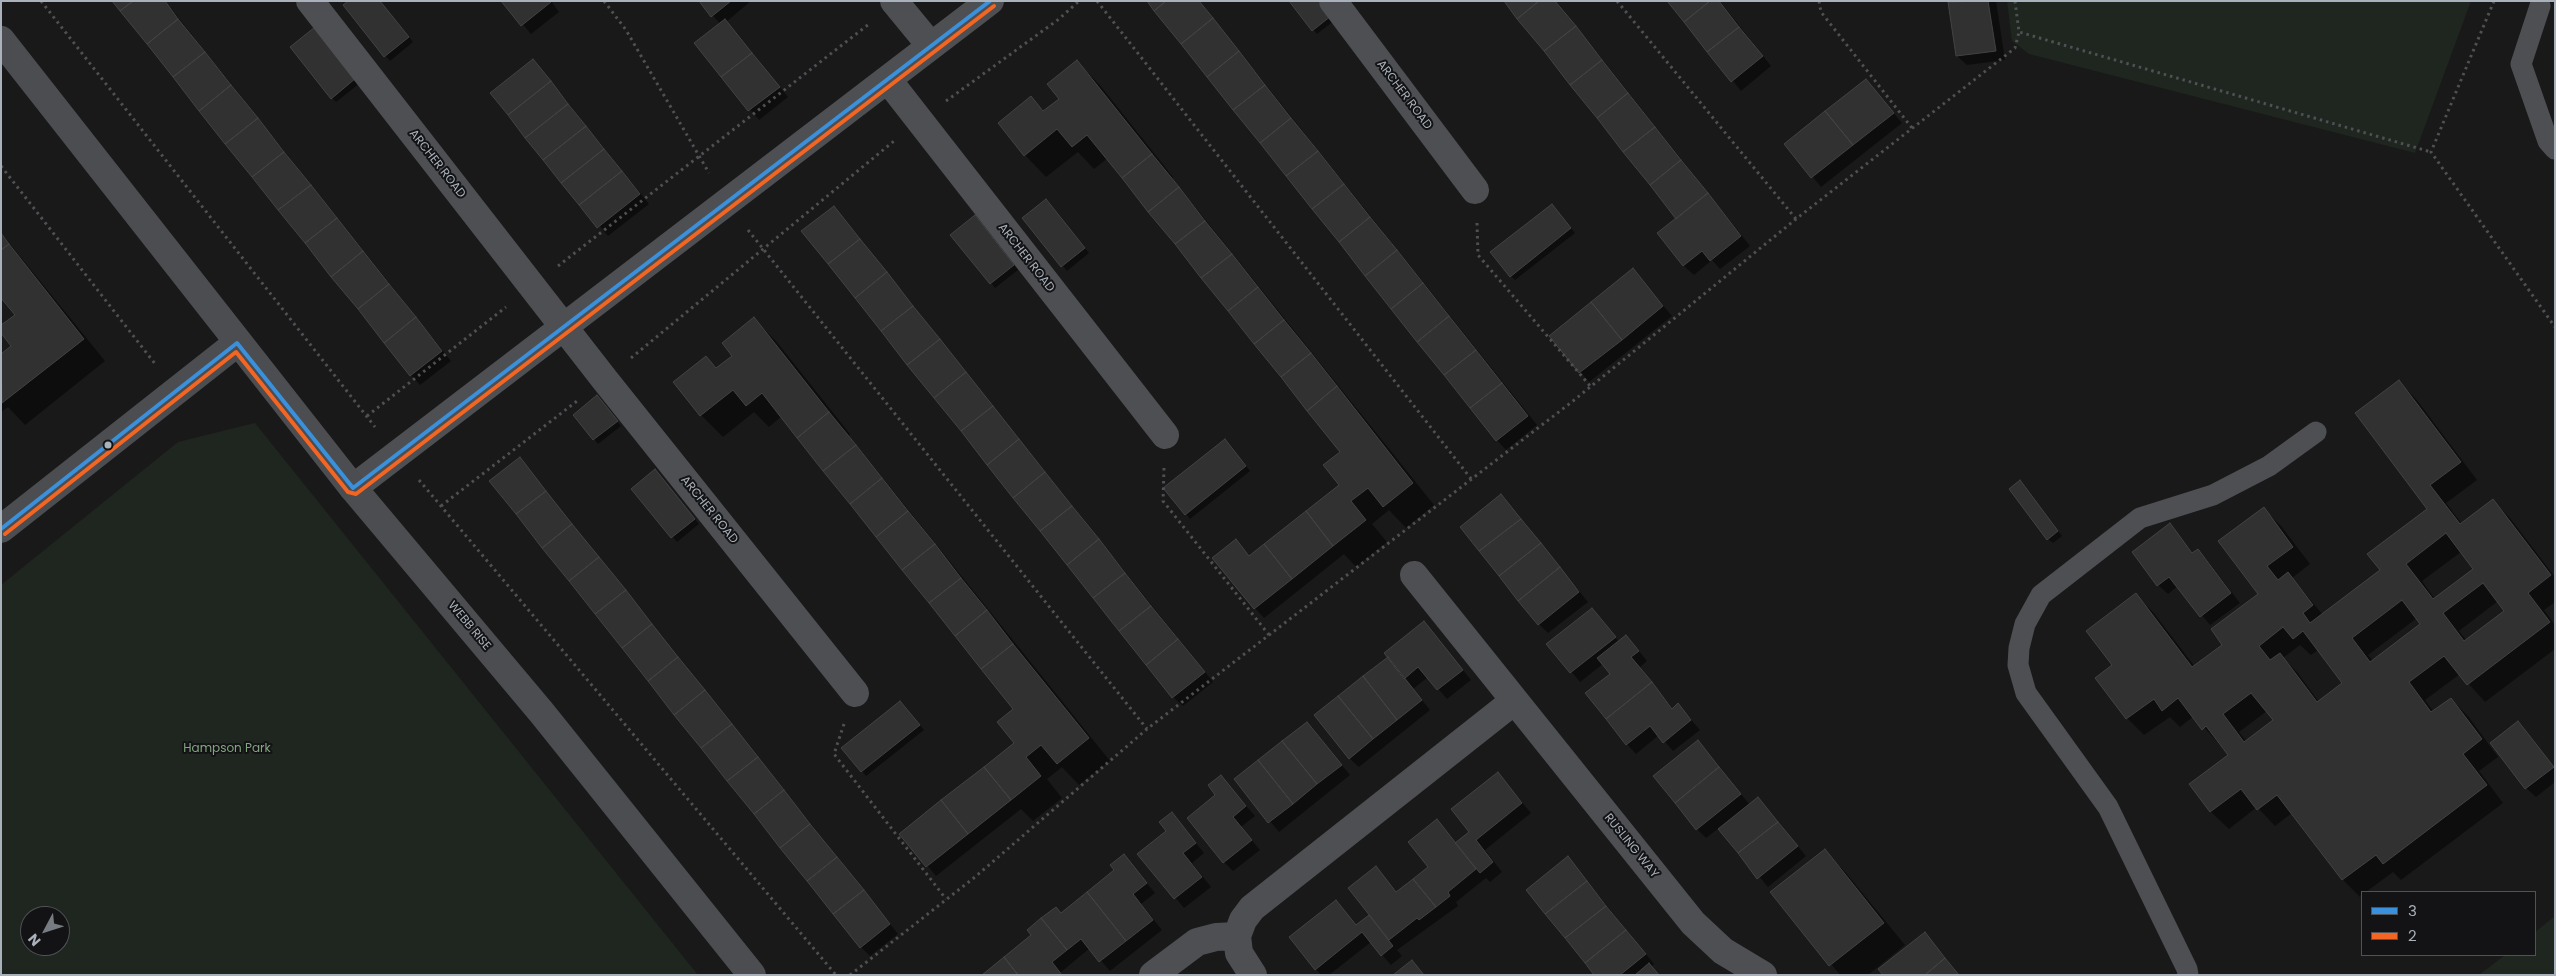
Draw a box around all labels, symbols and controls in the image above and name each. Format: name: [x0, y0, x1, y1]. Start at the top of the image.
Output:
street label: ARCHER ROAD: [1373, 58, 1435, 132]
street label: ARCHER ROAD: [406, 127, 468, 201]
street label: ARCHER ROAD: [995, 221, 1057, 295]
unlabelled marker: [103, 440, 113, 450]
street label: ARCHER ROAD: [677, 473, 741, 547]
street label: WEBB RISE: [444, 599, 494, 653]
park label: Hampson Park: [183, 742, 271, 756]
street label: RUSLING WAY: [1601, 811, 1661, 881]
legend: [2361, 891, 2536, 956]
text: 3: [2408, 900, 2417, 921]
north arrow: [20, 906, 70, 956]
text: 2: [2408, 925, 2417, 946]
text: N: [23, 930, 45, 950]

